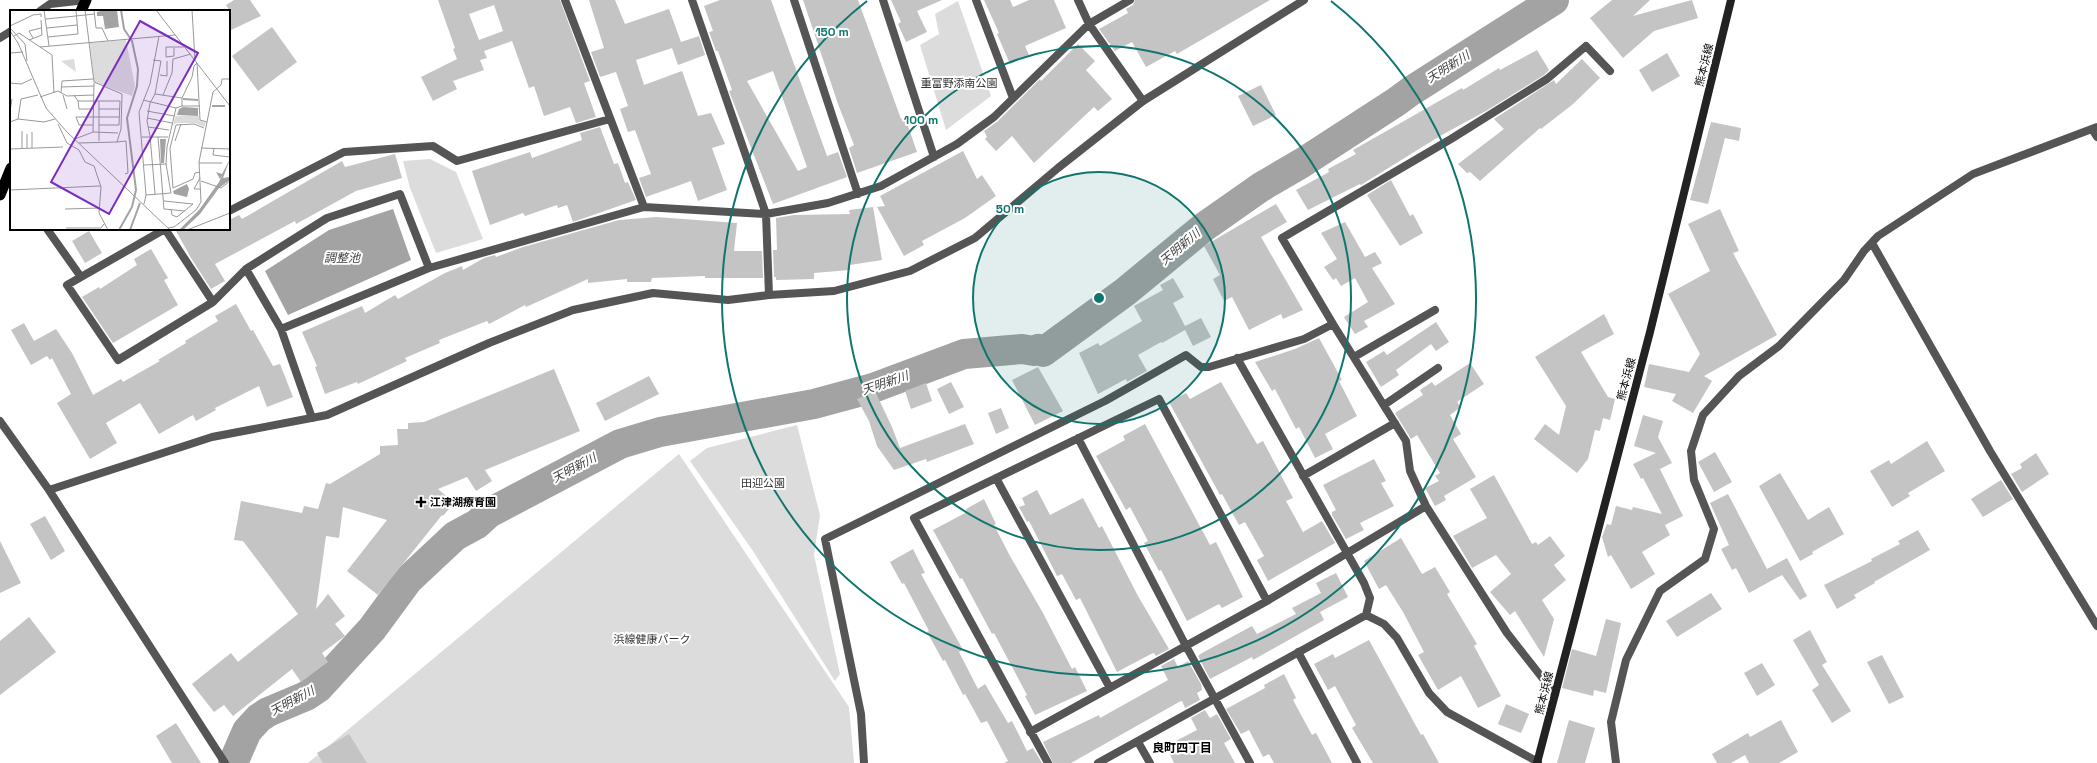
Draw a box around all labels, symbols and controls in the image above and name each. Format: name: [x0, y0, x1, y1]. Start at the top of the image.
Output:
inset map: [10, 10, 230, 230]
text: 150 m: [815, 24, 849, 40]
street label: 熊本浜線: [1692, 42, 1716, 88]
water label: 天明新川: [1423, 46, 1474, 87]
park label: 重富野添南公園: [921, 76, 998, 90]
text: 100 m: [904, 112, 938, 128]
text: 50 m: [996, 201, 1024, 217]
water label: 天明新川: [1156, 224, 1205, 269]
water label: 調整池: [324, 250, 361, 266]
centre of rings: [1092, 291, 1106, 305]
street label: 熊本浜線: [1614, 356, 1638, 402]
water label: 天明新川: [860, 367, 912, 398]
water label: 天明新川: [549, 449, 601, 486]
park label: 田迎公園: [741, 476, 785, 490]
place label: 江津湖療育園: [430, 495, 496, 509]
marker: 江津湖療育園: [415, 496, 427, 508]
park label: 浜線健康パーク: [614, 632, 691, 646]
street label: 熊本浜線: [1532, 670, 1556, 716]
water label: 天明新川: [267, 682, 319, 719]
district label: 良町四丁目: [1152, 740, 1212, 756]

